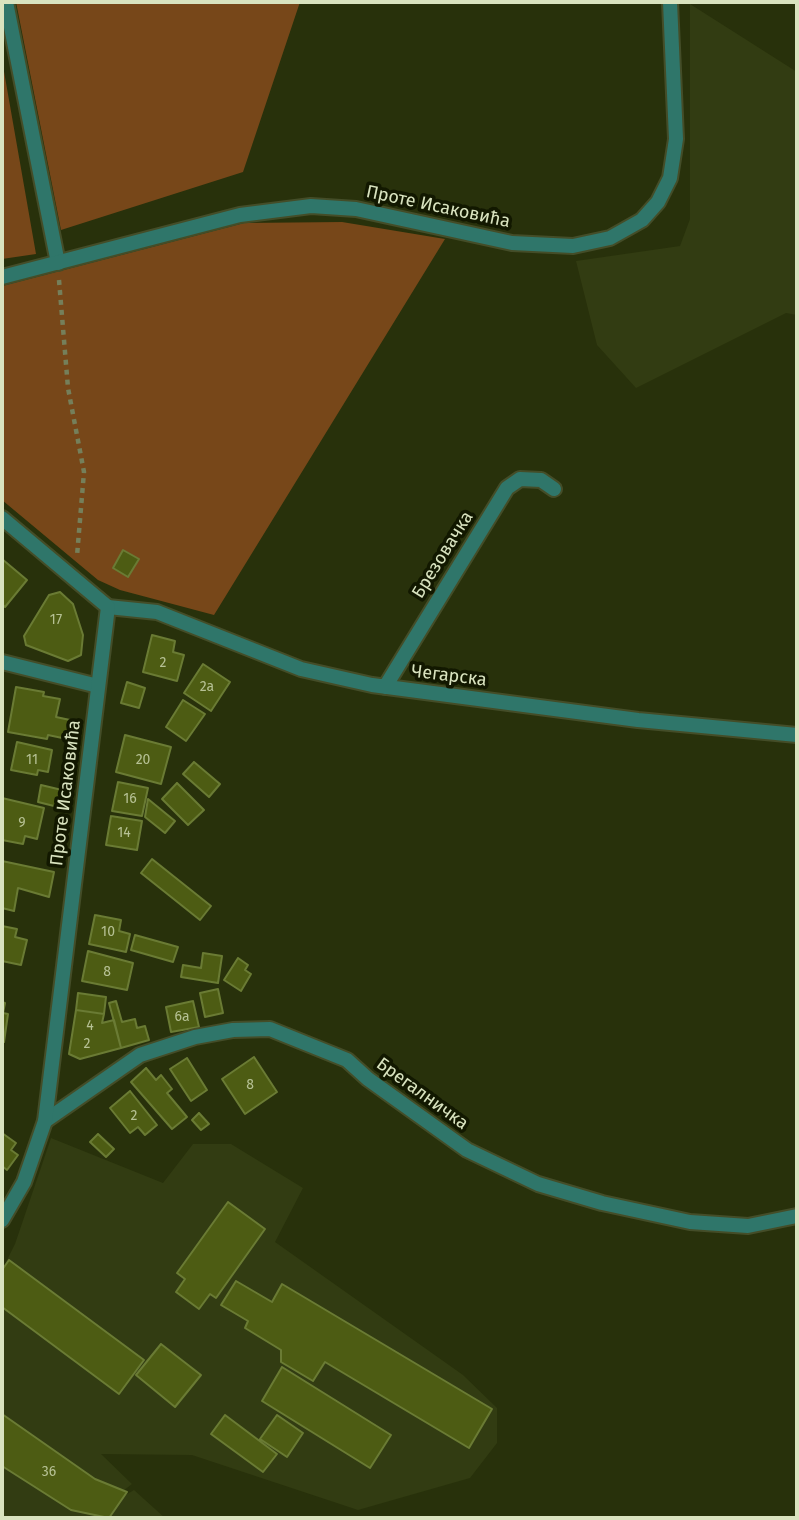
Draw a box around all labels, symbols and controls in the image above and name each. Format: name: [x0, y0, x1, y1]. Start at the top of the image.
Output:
street label: Проте Исаковића: [364, 181, 512, 233]
street label: Брезовачка: [408, 508, 478, 602]
house number: 17: [50, 612, 62, 628]
house number: 2: [160, 655, 166, 671]
street label: Чегарска: [410, 661, 488, 691]
house number: 2a: [200, 679, 214, 695]
street label: Проте Исаковића: [46, 719, 86, 867]
house number: 11: [26, 752, 38, 768]
house number: 20: [136, 752, 150, 768]
house number: 16: [123, 791, 137, 807]
house number: 9: [18, 815, 26, 831]
house number: 14: [117, 825, 131, 841]
house number: 10: [101, 924, 115, 940]
house number: 8: [103, 964, 111, 980]
house number: 6a: [174, 1009, 190, 1025]
house number: 4: [86, 1018, 94, 1034]
house number: 2: [84, 1036, 90, 1052]
street label: Брегалничка: [372, 1053, 472, 1135]
house number: 8: [246, 1077, 254, 1093]
house number: 2: [131, 1108, 137, 1124]
house number: 36: [42, 1464, 56, 1480]

